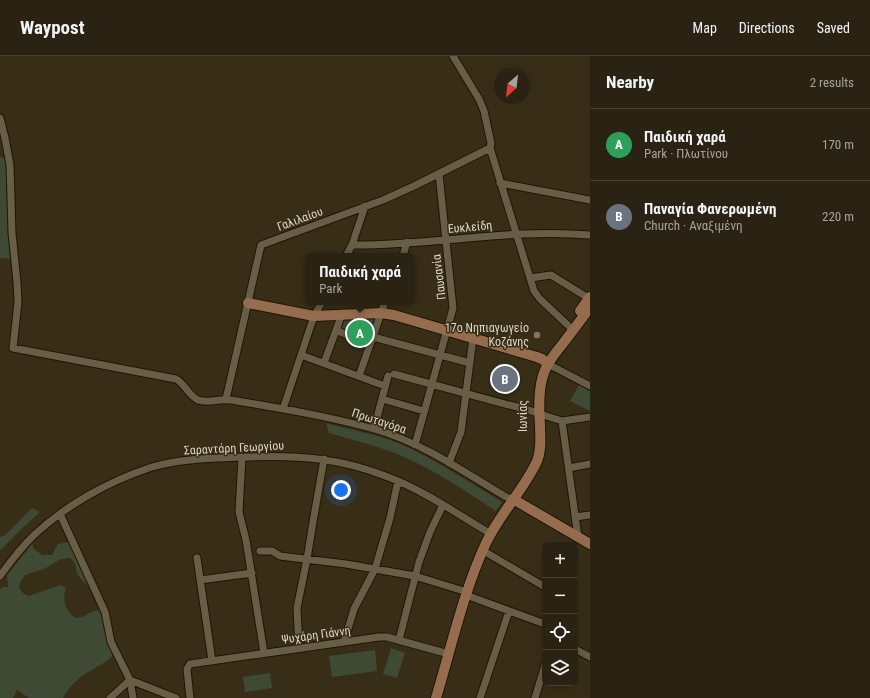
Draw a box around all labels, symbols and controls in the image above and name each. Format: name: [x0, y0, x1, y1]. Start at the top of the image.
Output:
text: Waypost: [20, 16, 85, 39]
text: Map: [693, 20, 717, 36]
text: Directions: [739, 20, 795, 36]
text: Saved: [817, 20, 850, 36]
north arrow: [494, 68, 530, 104]
text: Nearby: [606, 72, 654, 92]
text: 2 results: [810, 75, 854, 90]
text: Παιδική χαρά: [644, 128, 726, 146]
text: A: [615, 137, 623, 152]
text: 170 m: [822, 137, 854, 152]
text: Park · Πλωτίνου: [644, 146, 728, 161]
text: Παναγία Φανερωμένη: [644, 200, 776, 218]
street label: Γαλιλαίου: [275, 204, 325, 234]
text: B: [615, 209, 623, 224]
text: 220 m: [822, 209, 854, 224]
street label: Ευκλείδη: [447, 218, 493, 236]
text: Church · Αναξιμένη: [644, 218, 742, 233]
popup: [305, 253, 415, 305]
street label: Παυσανία: [429, 253, 449, 301]
text: Παιδική χαρά: [319, 263, 401, 281]
text: Park: [319, 281, 342, 296]
pin: A: [347, 318, 373, 348]
place label: 17ο Νηπιαγωγείο Κοζάνης: [445, 321, 529, 349]
marker: 17ο Νηπιαγωγείο Κοζάνης: [532, 330, 542, 340]
pin: B: [492, 364, 518, 394]
street label: Ιωνίας: [516, 400, 530, 432]
street label: Πρωταγόρα: [350, 406, 408, 436]
street label: Σαραντάρη Γεωργίου: [183, 438, 285, 458]
your location: [331, 480, 351, 500]
map controls: [542, 542, 578, 686]
button: +: [542, 542, 578, 578]
button: −: [542, 578, 578, 614]
button: locate: [542, 614, 578, 650]
street label: Ψυχάρη Γιάννη: [281, 623, 351, 647]
button: layers: [542, 650, 578, 686]

